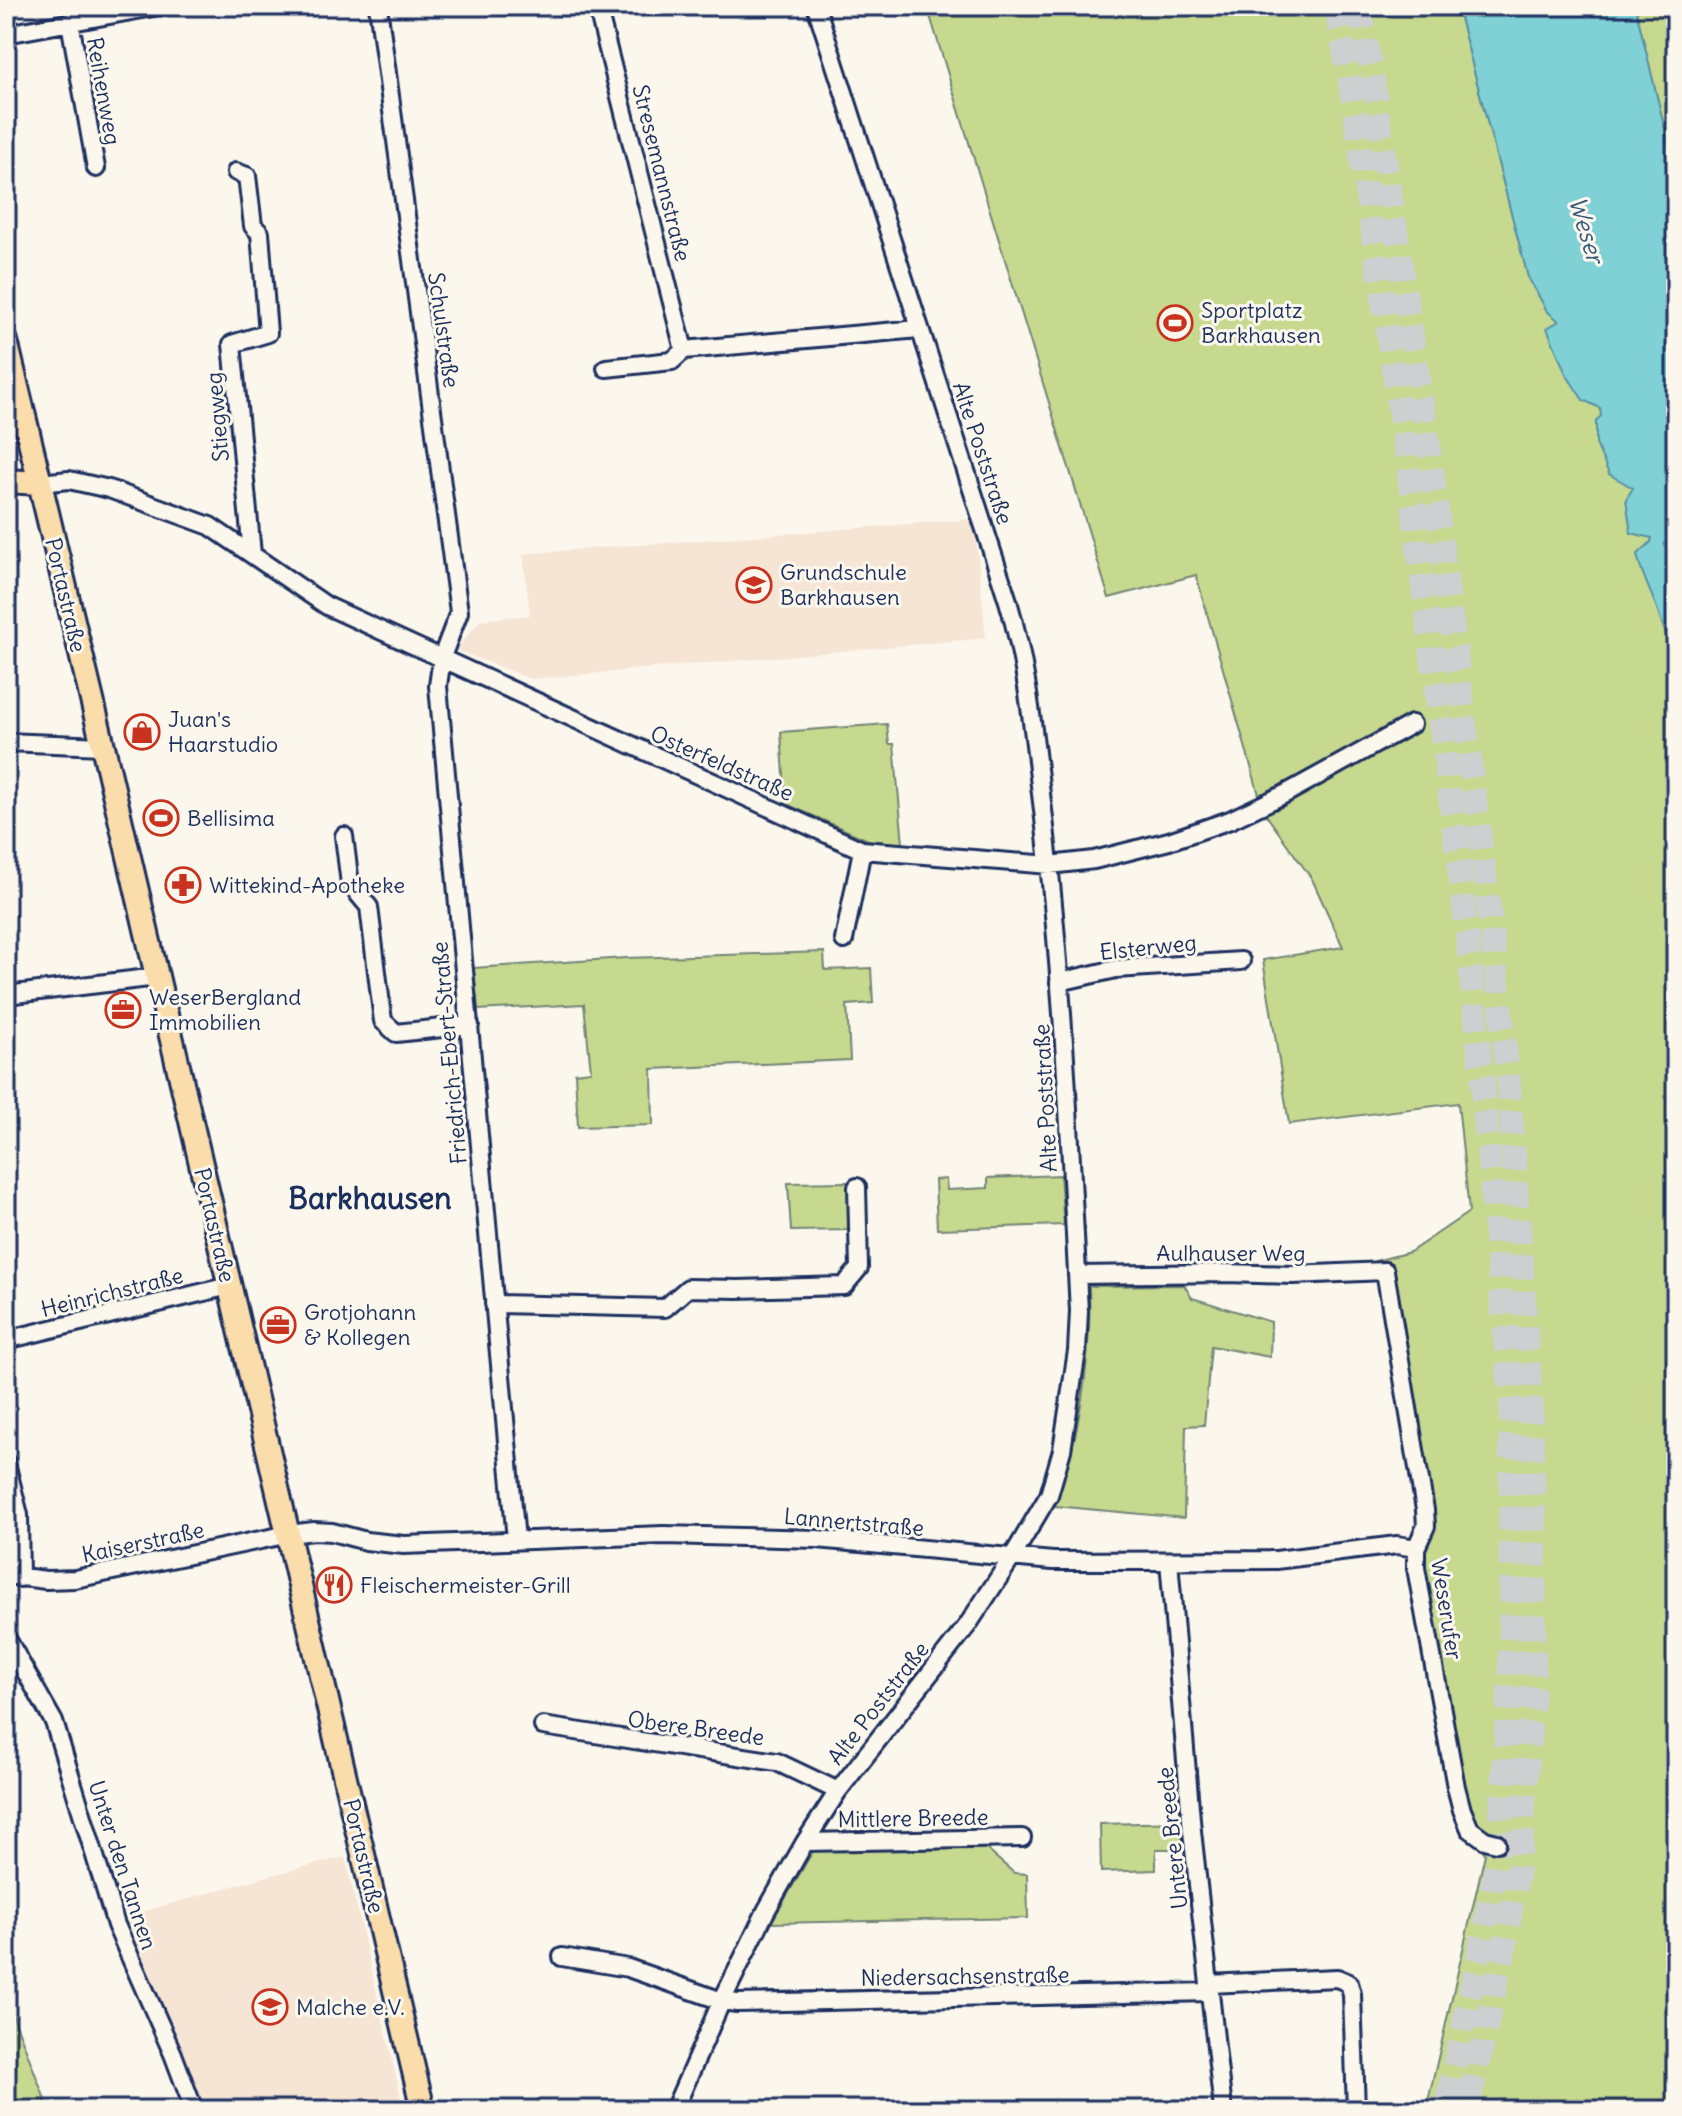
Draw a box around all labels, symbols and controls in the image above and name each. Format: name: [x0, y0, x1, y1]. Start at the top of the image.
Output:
street label: Reihenweg: [81, 35, 127, 147]
street label: Stresemannstraße: [626, 82, 698, 264]
water label: Weser: [1563, 193, 1612, 269]
street label: Schulstraße: [422, 270, 466, 390]
place label: Sportplatz Barkhausen: [1201, 296, 1321, 349]
sports icon: Sportplatz Barkhausen: [1156, 304, 1194, 342]
street label: Stiegweg: [199, 371, 235, 463]
street label: Alte Poststraße: [947, 378, 1019, 528]
street label: Portastraße: [39, 535, 93, 655]
place label: Grundschule Barkhausen: [780, 558, 907, 611]
school or university icon: Grundschule Barkhausen: [735, 566, 773, 604]
place label: Juan's Haarstudio: [168, 705, 278, 758]
shop icon: Juan's Haarstudio: [123, 713, 161, 751]
street label: Osterfeldstraße: [646, 719, 798, 807]
sports icon: Bellisima: [142, 799, 180, 837]
place label: Bellisima: [187, 804, 275, 832]
pharmacy icon: Wittekind-Apotheke: [164, 866, 202, 904]
place label: Wittekind-Apotheke: [209, 871, 405, 899]
street label: Elsterweg: [1098, 928, 1198, 966]
street label: Friedrich-Ebert-Straße: [425, 941, 473, 1165]
place label: WeserBergland Immobilien: [149, 983, 301, 1036]
office icon: WeserBergland Immobilien: [104, 991, 142, 1029]
street label: Alte Poststraße: [1027, 1023, 1063, 1173]
street label: Portastraße: [188, 1165, 242, 1285]
district label: Barkhausen: [288, 1179, 452, 1217]
street label: Aulhauser Weg: [1156, 1239, 1306, 1267]
street label: Heinrichstraße: [38, 1261, 186, 1323]
place label: Grotjohann & Kollegen: [304, 1298, 416, 1351]
office icon: Grotjohann & Kollegen: [259, 1306, 297, 1344]
street label: Lannertstraße: [783, 1502, 925, 1542]
street label: Kaiserstraße: [79, 1515, 207, 1569]
street label: Weserufer: [1425, 1556, 1469, 1662]
restaurant icon: Fleischermeister-Grill: [315, 1566, 353, 1604]
place label: Fleischermeister-Grill: [360, 1571, 571, 1599]
street label: Alte Poststraße: [821, 1636, 935, 1770]
street label: Obere Breede: [626, 1705, 766, 1751]
street label: Untere Breede: [1151, 1765, 1193, 1911]
street label: Unter den Tannen: [82, 1777, 164, 1953]
street label: Portastraße: [337, 1796, 391, 1916]
street label: Mittlere Breede: [837, 1803, 989, 1833]
street label: Niedersachsenstraße: [860, 1960, 1070, 1992]
school or university icon: Malche e.V.: [251, 1988, 289, 2026]
place label: Malche e.V.: [296, 1993, 405, 2021]

